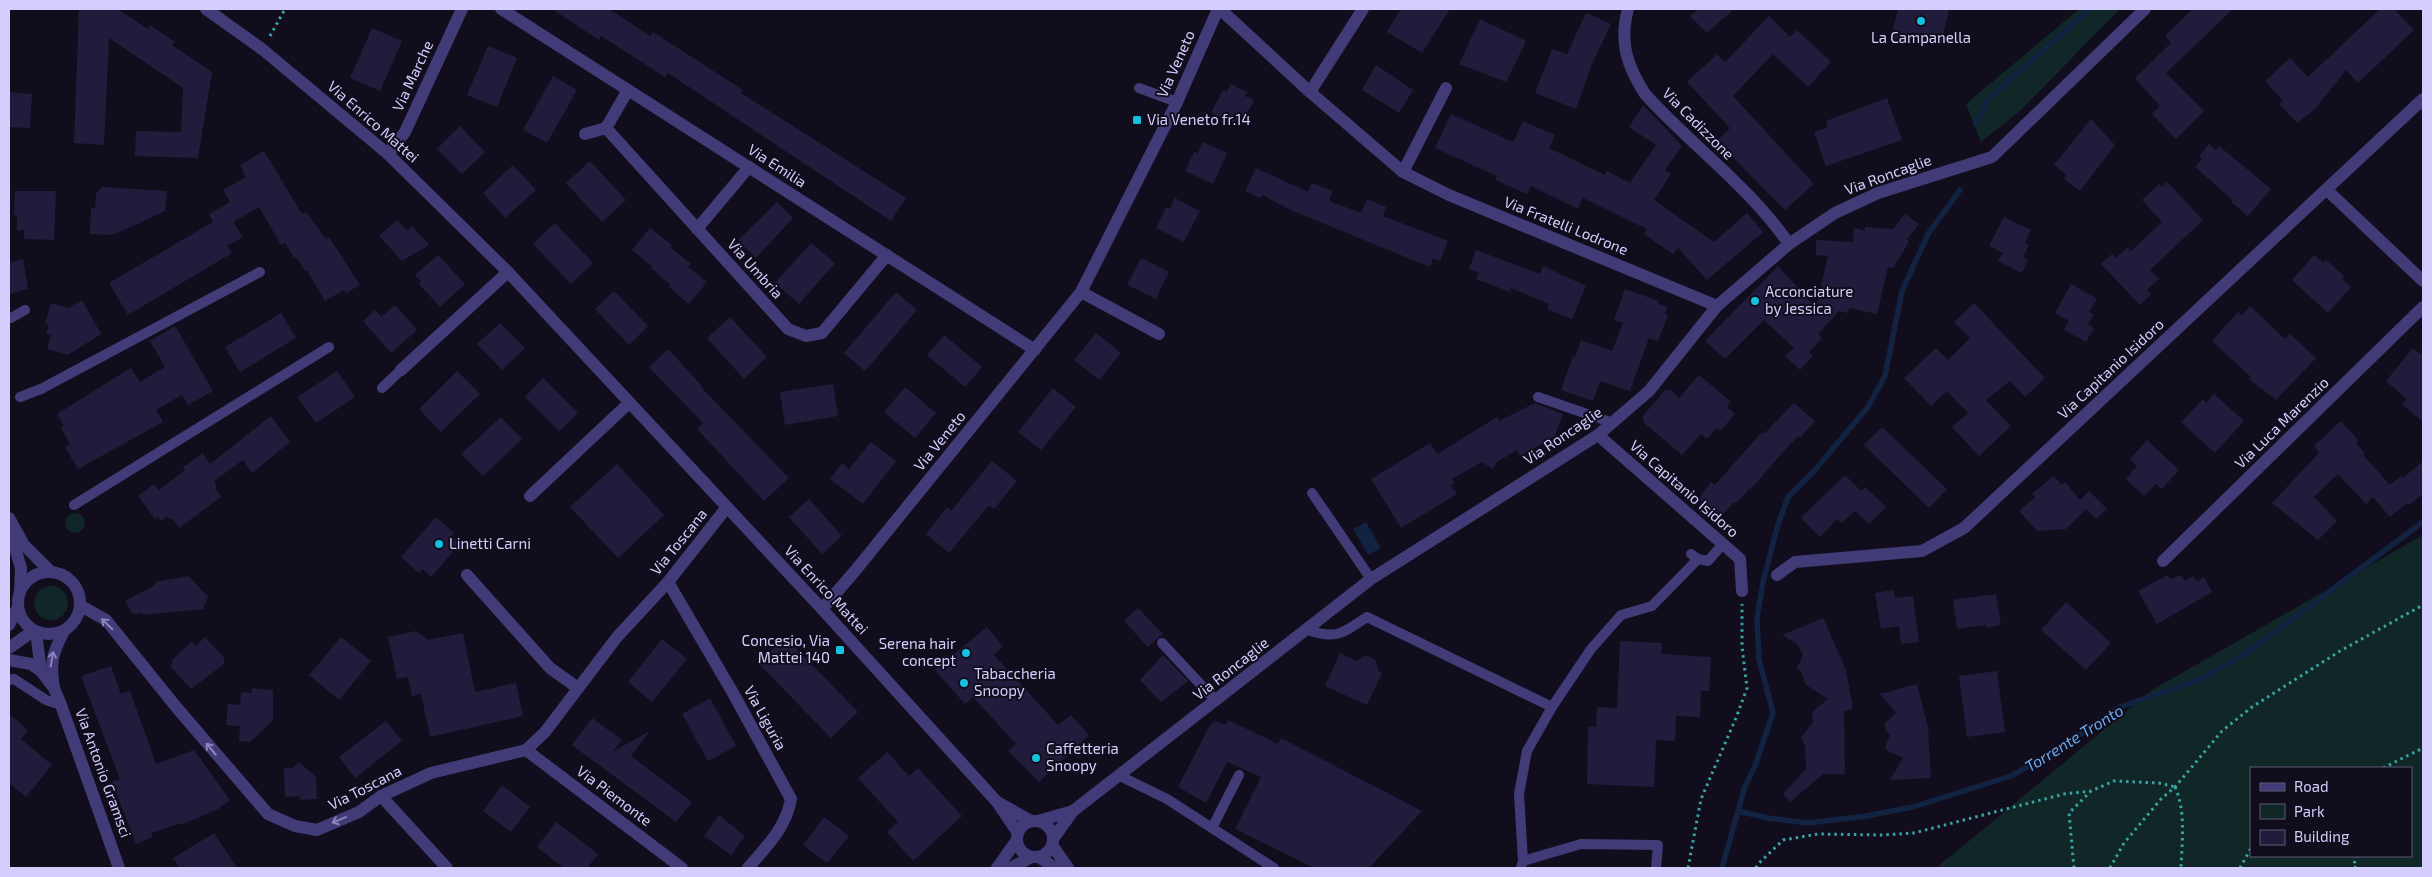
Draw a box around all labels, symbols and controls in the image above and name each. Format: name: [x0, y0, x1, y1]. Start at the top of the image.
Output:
marker: La Campanella: [1915, 15, 1927, 27]
street label: Via Veneto: [1152, 27, 1198, 100]
place label: La Campanella: [1871, 28, 1971, 46]
street label: Via Marche: [388, 37, 436, 114]
street label: Via Enrico Mattei: [324, 77, 423, 166]
street label: Via Cadizzone: [1659, 84, 1738, 163]
place label: Via Veneto fr.14: [1147, 110, 1251, 128]
marker: Via Veneto fr.14: [1131, 114, 1143, 126]
street label: Via Emilia: [745, 140, 810, 191]
street label: Via Roncaglie: [1842, 150, 1934, 198]
street label: Via Fratelli Lodrone: [1502, 192, 1631, 258]
street label: Via Umbria: [724, 235, 787, 302]
place label: Acconciature by Jessica: [1765, 282, 1853, 317]
marker: Acconciature by Jessica: [1749, 295, 1761, 307]
street label: Via Capitanio Isidoro: [2053, 314, 2167, 422]
street label: Via Luca Marenzio: [2231, 373, 2332, 472]
street label: Via Roncaglie: [1520, 402, 1605, 468]
street label: Via Veneto: [910, 407, 969, 474]
street label: Via Capitanio Isidoro: [1626, 436, 1743, 541]
street label: Via Toscana: [646, 505, 710, 578]
place label: Linetti Carni: [449, 534, 531, 552]
marker: Linetti Carni: [433, 538, 445, 550]
street label: Via Enrico Mattei: [781, 541, 873, 637]
one-way arrow: [101, 618, 113, 630]
place label: Concesio, Via Mattei 140: [742, 631, 830, 666]
street label: Via Roncaglie: [1189, 633, 1272, 703]
place label: Serena hair concept: [879, 634, 956, 669]
marker: Concesio, Via Mattei 140: [834, 644, 846, 656]
marker: Serena hair concept: [960, 647, 972, 659]
one-way arrow: [48, 651, 58, 667]
place label: Tabaccheria Snoopy: [974, 664, 1056, 699]
marker: Tabaccheria Snoopy: [958, 677, 970, 689]
street label: Via Liguria: [741, 682, 791, 753]
water label: Torrente Tronto: [2021, 700, 2126, 775]
street label: Via Antonio Gramsci: [72, 706, 136, 840]
place label: Caffetteria Snoopy: [1046, 739, 1119, 774]
one-way arrow: [205, 742, 216, 755]
marker: Caffetteria Snoopy: [1030, 752, 1042, 764]
street label: Via Toscana: [325, 761, 404, 813]
street label: Via Piemonte: [574, 761, 656, 829]
legend: [2250, 767, 2412, 857]
text: Road: [2294, 777, 2329, 795]
text: Park: [2294, 802, 2325, 820]
one-way arrow: [332, 816, 347, 826]
text: Building: [2294, 827, 2350, 845]

